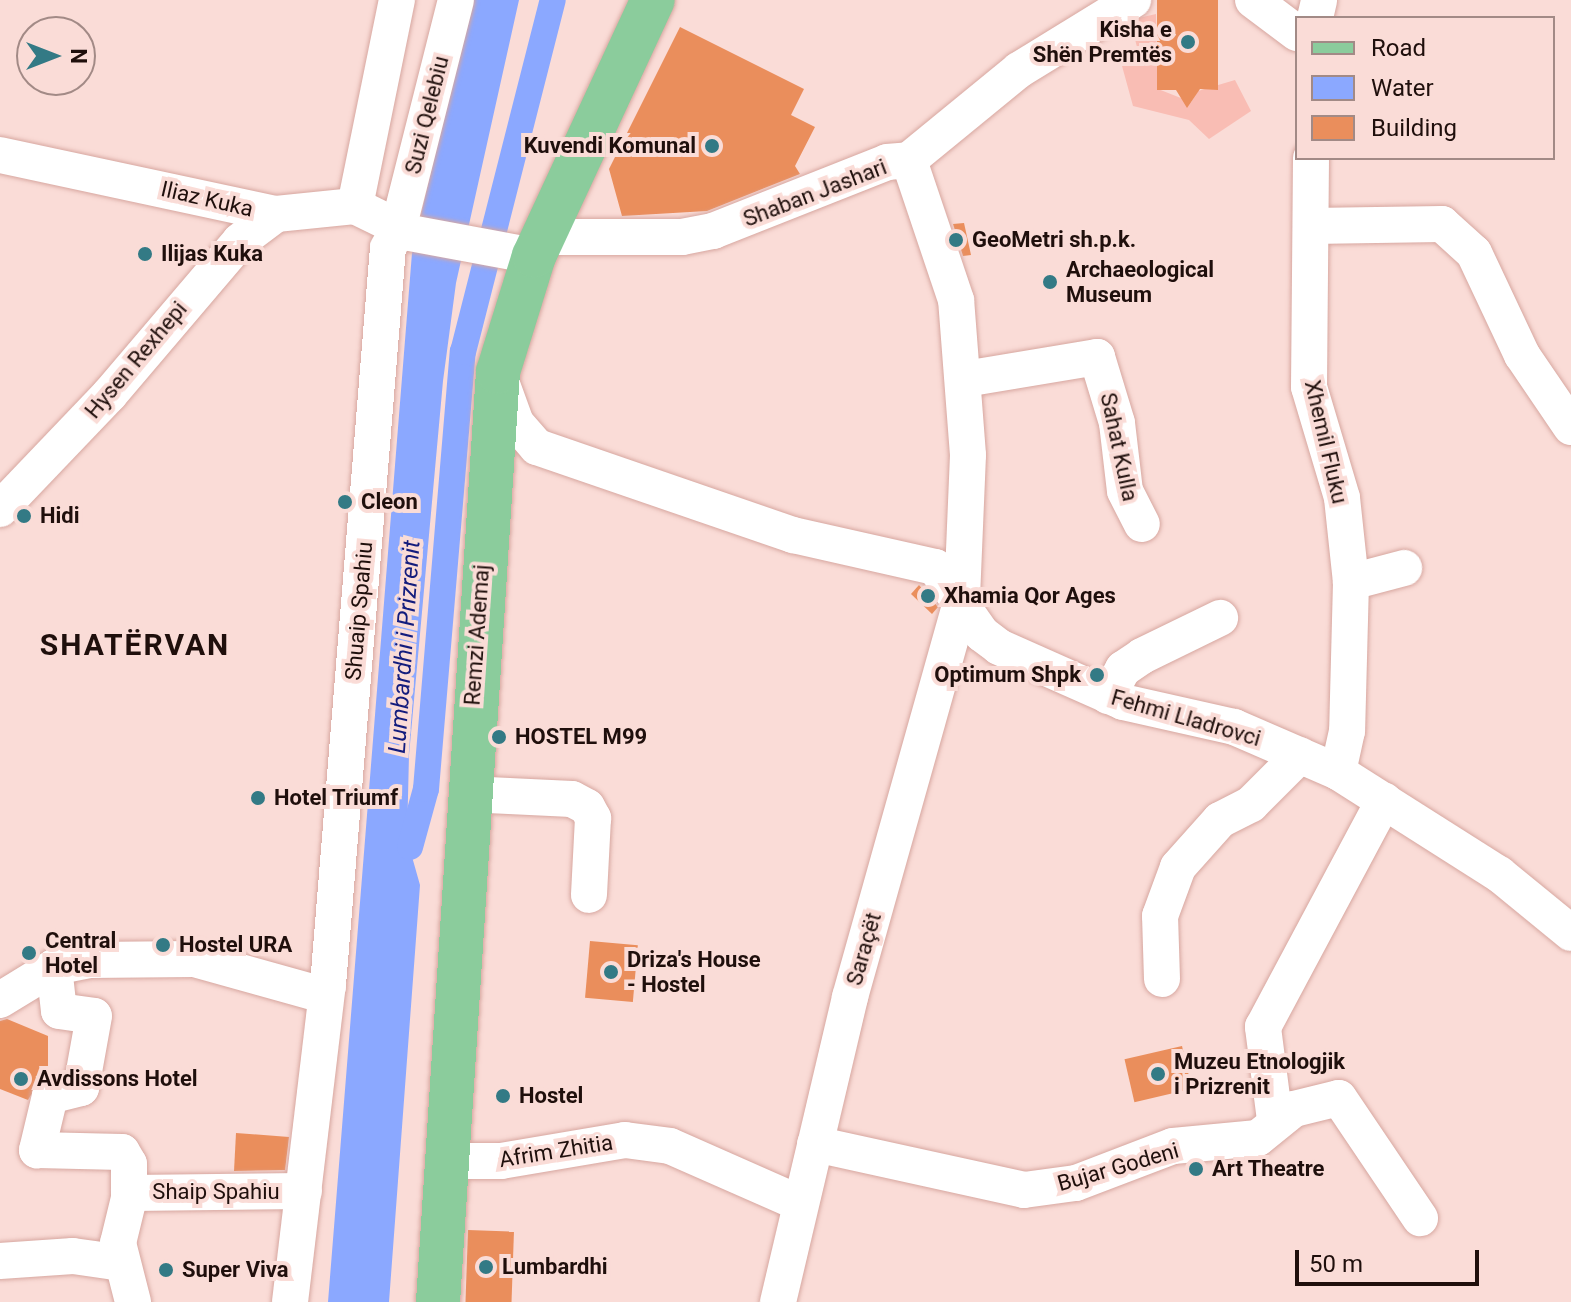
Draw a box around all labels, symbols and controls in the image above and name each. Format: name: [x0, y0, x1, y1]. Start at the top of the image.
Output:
north arrow: [16, 16, 96, 96]
place label: Kisha e Shën Premtës: [1033, 16, 1172, 68]
legend: [1295, 16, 1555, 160]
marker: Kisha e Shën Premtës: [1179, 33, 1197, 51]
text: Road: [1371, 34, 1426, 62]
text: N: [66, 48, 91, 64]
street label: Suzi Qelebiu: [400, 53, 454, 177]
text: Water: [1371, 74, 1434, 102]
text: Building: [1371, 114, 1457, 142]
place label: Kuvendi Komunal: [524, 133, 696, 159]
marker: Kuvendi Komunal: [703, 137, 721, 155]
street label: Shaban Jashari: [740, 154, 890, 232]
street label: Iliaz Kuka: [158, 176, 256, 222]
place label: GeoMetri sh.p.k.: [972, 227, 1136, 253]
marker: GeoMetri sh.p.k.: [947, 231, 965, 249]
place label: Ilijas Kuka: [161, 241, 263, 267]
marker: Ilijas Kuka: [136, 245, 154, 263]
place label: Archaeological Museum: [1066, 256, 1214, 308]
marker: Archaeological Museum: [1041, 273, 1059, 291]
street label: Hysen Rexhepi: [79, 296, 193, 424]
street label: Xhemil Fluku: [1299, 378, 1353, 506]
street label: Sahat Kulla: [1095, 390, 1143, 504]
place label: Cleon: [361, 489, 418, 515]
marker: Cleon: [336, 493, 354, 511]
place label: Hidi: [40, 503, 80, 529]
marker: Hidi: [15, 507, 33, 525]
water label: Lumbardhi i Prizrenit: [383, 539, 427, 755]
street label: Shuaip Spahiu: [340, 540, 378, 682]
street label: Remzi Ademaj: [459, 564, 495, 706]
place label: Xhamia Qor Ages: [944, 583, 1116, 609]
marker: Xhamia Qor Ages: [919, 587, 937, 605]
district label: SHATËRVAN: [40, 627, 230, 663]
place label: Optimum Shpk: [934, 662, 1081, 688]
marker: Optimum Shpk: [1088, 666, 1106, 684]
street label: Fehmi Lladrovci: [1108, 684, 1264, 752]
place label: HOSTEL M99: [515, 724, 647, 750]
marker: HOSTEL M99: [490, 728, 508, 746]
place label: Hotel Triumf: [274, 785, 399, 811]
marker: Hotel Triumf: [249, 789, 267, 807]
street label: Saraçët: [841, 910, 887, 988]
place label: Central Hotel: [45, 927, 116, 978]
place label: Hostel URA: [179, 932, 292, 958]
marker: Hostel URA: [154, 936, 172, 954]
marker: Central Hotel: [20, 944, 38, 962]
place label: Driza's House - Hostel: [627, 946, 761, 998]
marker: Driza's House - Hostel: [602, 963, 620, 981]
place label: Muzeu Etnologjik i Prizrenit: [1174, 1048, 1345, 1100]
marker: Muzeu Etnologjik i Prizrenit: [1149, 1065, 1167, 1083]
place label: Avdissons Hotel: [37, 1066, 198, 1092]
marker: Avdissons Hotel: [12, 1070, 30, 1088]
place label: Hostel: [519, 1083, 583, 1109]
marker: Hostel: [494, 1087, 512, 1105]
street label: Afrim Zhitia: [497, 1129, 615, 1173]
street label: Bujar Godeni: [1054, 1137, 1182, 1197]
place label: Art Theatre: [1212, 1156, 1325, 1182]
marker: Art Theatre: [1187, 1160, 1205, 1178]
street label: Shaip Spahiu: [152, 1179, 280, 1205]
scale bar: [1299, 1234, 1483, 1284]
text: 50 m: [1309, 1250, 1363, 1278]
place label: Lumbardhi: [502, 1254, 608, 1280]
place label: Super Viva: [182, 1257, 289, 1283]
marker: Lumbardhi: [477, 1258, 495, 1276]
marker: Super Viva: [157, 1261, 175, 1279]

